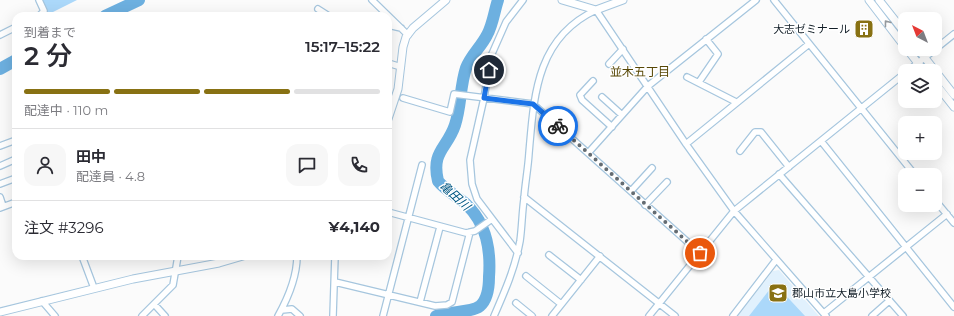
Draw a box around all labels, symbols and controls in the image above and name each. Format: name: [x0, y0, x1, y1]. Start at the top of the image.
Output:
north arrow: [898, 12, 942, 56]
map controls: [898, 12, 942, 212]
building icon: 大志ゼミナール: [853, 18, 875, 40]
one-way arrow: [885, 21, 892, 28]
place label: 大志ゼミナール: [773, 22, 850, 36]
text: 到着まで: [24, 24, 76, 40]
text: 15:17–15:22: [305, 37, 380, 56]
text: 2 分: [24, 40, 72, 72]
pin: [472, 53, 506, 87]
icon: home: [478, 59, 500, 81]
district label: 並木五丁目: [610, 64, 670, 79]
button: layers: [898, 64, 942, 108]
text: 配達中 · 110 m: [24, 102, 108, 118]
courier: [538, 106, 578, 146]
icon: bike: [547, 115, 569, 137]
button: +: [898, 116, 942, 160]
button: person: [24, 144, 66, 186]
button: chat: [286, 144, 328, 186]
button: phone: [338, 144, 380, 186]
text: 田中: [76, 147, 106, 166]
text: 配達員 · 4.8: [76, 168, 145, 184]
button: −: [898, 168, 942, 212]
water label: 亀田川: [437, 178, 475, 215]
text: ¥4,140: [328, 217, 380, 236]
text: 注文 #3296: [24, 218, 104, 237]
pin: [683, 236, 717, 270]
icon: bag: [689, 242, 711, 264]
school or university icon: 郡山市立大島小学校: [767, 282, 789, 304]
place label: 郡山市立大島小学校: [792, 286, 891, 300]

